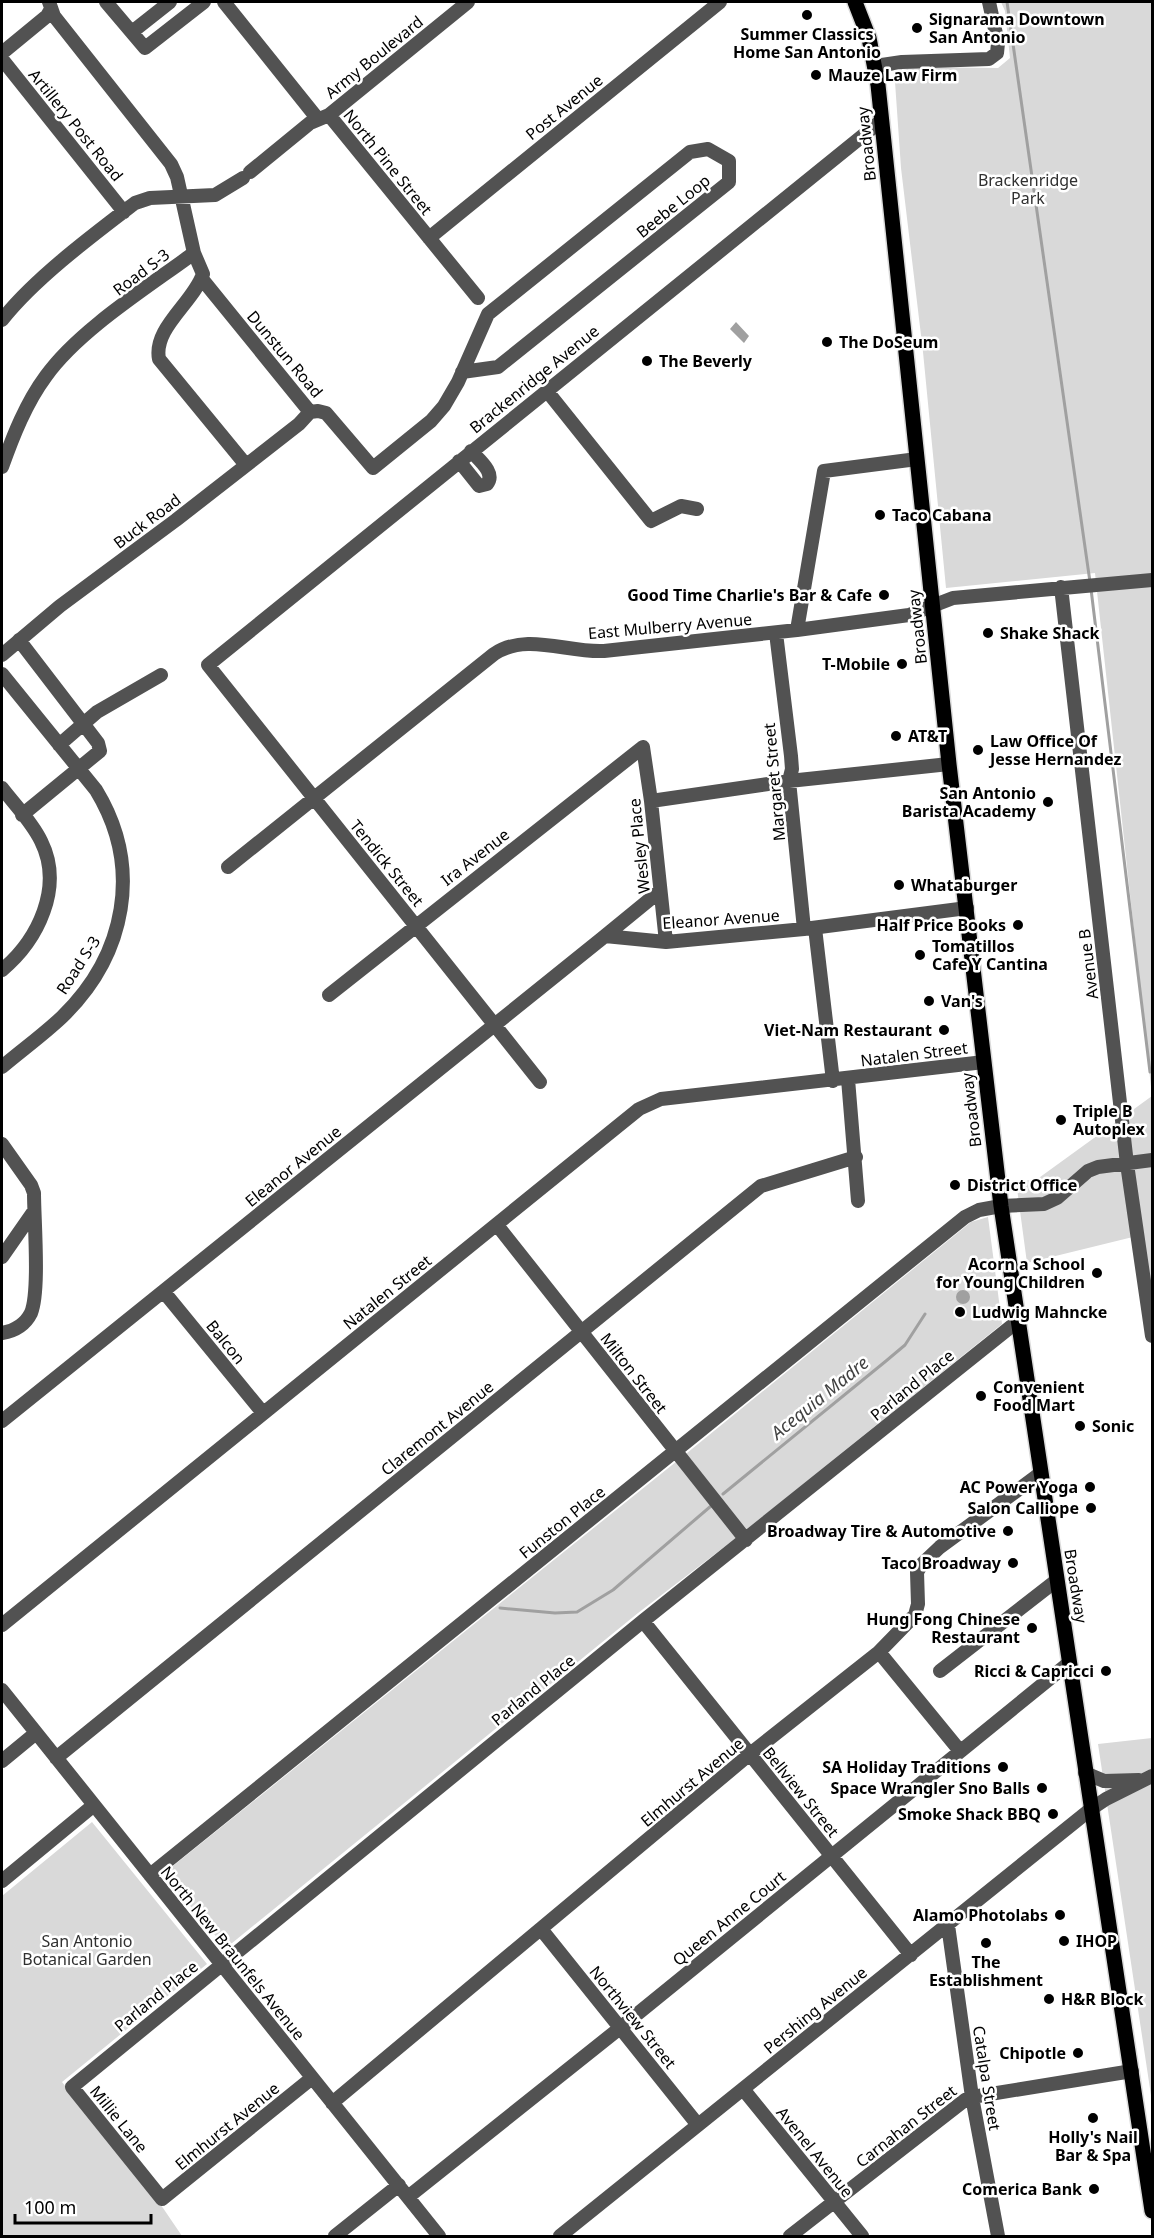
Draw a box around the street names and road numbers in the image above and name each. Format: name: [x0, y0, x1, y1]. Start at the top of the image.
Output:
street label: Army Boulevard: [320, 11, 428, 103]
street label: Artillery Post Road: [24, 64, 128, 186]
street label: Post Avenue: [521, 69, 607, 145]
street label: North Pine Street: [339, 105, 438, 220]
street label: Broadway: [851, 105, 881, 182]
street label: Beebe Loop: [631, 169, 715, 243]
street label: Road S-3: [108, 243, 174, 301]
street label: Dunstun Road: [242, 306, 328, 402]
street label: Brackenridge Avenue: [465, 320, 603, 438]
street label: Buck Road: [109, 488, 185, 554]
street label: Broadway: [902, 588, 932, 665]
street label: East Mulberry Avenue: [587, 608, 753, 644]
street label: Margaret Street: [758, 722, 790, 842]
street label: Wesley Place: [623, 797, 655, 895]
street label: Tendick Street: [345, 815, 429, 911]
street label: Ira Avenue: [436, 823, 514, 891]
street label: Eleanor Avenue: [662, 904, 780, 934]
street label: Avenue B: [1073, 928, 1103, 1000]
street label: Road S-3: [51, 931, 105, 999]
street label: Natalen Street: [859, 1036, 969, 1071]
street label: Broadway: [955, 1071, 986, 1149]
street label: Eleanor Avenue: [240, 1120, 346, 1212]
street label: Natalen Street: [338, 1249, 436, 1334]
street label: Balcon: [201, 1315, 251, 1369]
street label: Milton Street: [595, 1328, 673, 1418]
street label: Parland Place: [866, 1344, 958, 1426]
street label: Claremont Avenue: [376, 1376, 498, 1480]
street label: Funston Place: [514, 1480, 610, 1564]
street label: Broadway: [1059, 1547, 1093, 1626]
street label: Parland Place: [487, 1649, 579, 1731]
street label: Elmhurst Avenue: [636, 1732, 748, 1832]
street label: Bellview Street: [758, 1742, 844, 1842]
street label: North New Braunfels Avenue: [156, 1861, 310, 2045]
street label: Queen Anne Court: [668, 1865, 790, 1971]
street label: Parland Place: [110, 1955, 202, 2037]
street label: Northview Street: [585, 1961, 681, 2073]
street label: Pershing Avenue: [759, 1961, 871, 2059]
street label: Catalpa Street: [968, 2024, 1006, 2132]
street label: Elmhurst Avenue: [170, 2077, 284, 2175]
street label: Carnahan Street: [851, 2080, 961, 2172]
street label: Millie Lane: [85, 2081, 153, 2157]
street label: Avenel Avenue: [772, 2102, 858, 2202]

